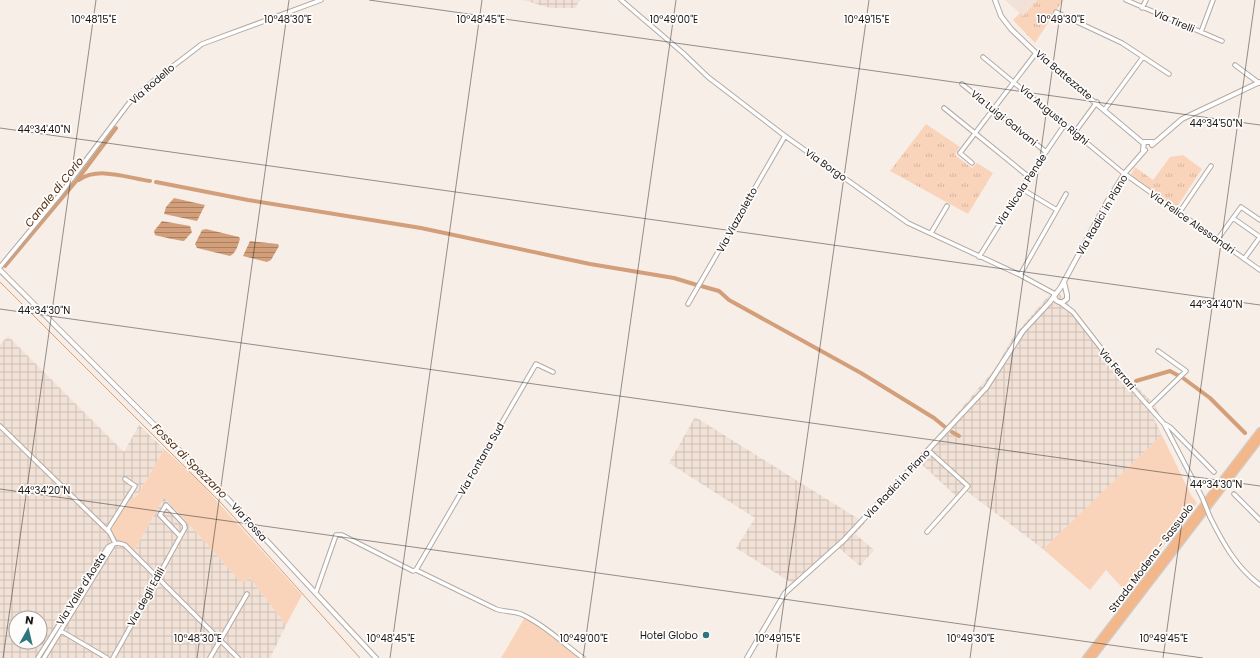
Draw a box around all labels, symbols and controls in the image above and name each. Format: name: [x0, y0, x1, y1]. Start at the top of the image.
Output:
street label: Via Tirelli: [1151, 6, 1197, 36]
text: 10°48'15"E: [71, 12, 117, 27]
text: 10°48'30"E: [264, 12, 312, 27]
text: 10°48'45"E: [457, 12, 505, 27]
text: 10°49'00"E: [650, 12, 698, 27]
text: 10°49'15"E: [844, 12, 890, 27]
text: 10°49'30"E: [1037, 12, 1085, 27]
street label: Via Battezzate: [1032, 47, 1096, 103]
street label: Via Rodello: [126, 60, 178, 108]
street label: Via Augusto Righi: [1016, 81, 1092, 149]
street label: Via Luigi Galvani: [967, 86, 1041, 150]
text: 44°34'50"N: [1190, 116, 1242, 131]
text: 44°34'40"N: [18, 122, 70, 137]
street label: Via Borgo: [802, 145, 850, 185]
street label: Via Nicola Pende: [992, 151, 1050, 229]
water label: Canale di Corlo: [21, 154, 87, 230]
street label: Via Radici in Piano: [1073, 172, 1131, 258]
street label: Via Viazzoletto: [713, 185, 761, 255]
street label: Via Felice Alessandri: [1146, 187, 1238, 257]
text: 44°34'40"N: [1190, 297, 1242, 312]
text: 44°34'30"N: [18, 303, 70, 318]
street label: Via Ferrari: [1095, 345, 1139, 393]
water label: Fossa di Spezzano: [149, 420, 231, 502]
street label: Via Fontana Sud: [454, 420, 508, 498]
street label: Via Radici in Piano: [860, 446, 934, 522]
text: 44°34'30"N: [1190, 477, 1242, 492]
text: 44°34'20"N: [18, 483, 70, 498]
street label: Via Fossa: [228, 499, 270, 545]
street label: Strada Modena - Sassuolo: [1105, 500, 1197, 616]
street label: Via Valle d'Aosta: [53, 550, 109, 628]
street label: Via degli Edili: [124, 565, 168, 629]
north arrow: [8, 610, 48, 650]
text: N: [24, 612, 35, 629]
place label: Hotel Globo: [640, 628, 698, 643]
marker: Hotel Globo: [701, 630, 711, 640]
text: 10°48'30"E: [174, 631, 222, 646]
text: 10°48'45"E: [367, 631, 415, 646]
text: 10°49'00"E: [560, 631, 608, 646]
text: 10°49'15"E: [755, 631, 801, 646]
text: 10°49'30"E: [947, 631, 995, 646]
text: 10°49'45"E: [1140, 631, 1188, 646]

